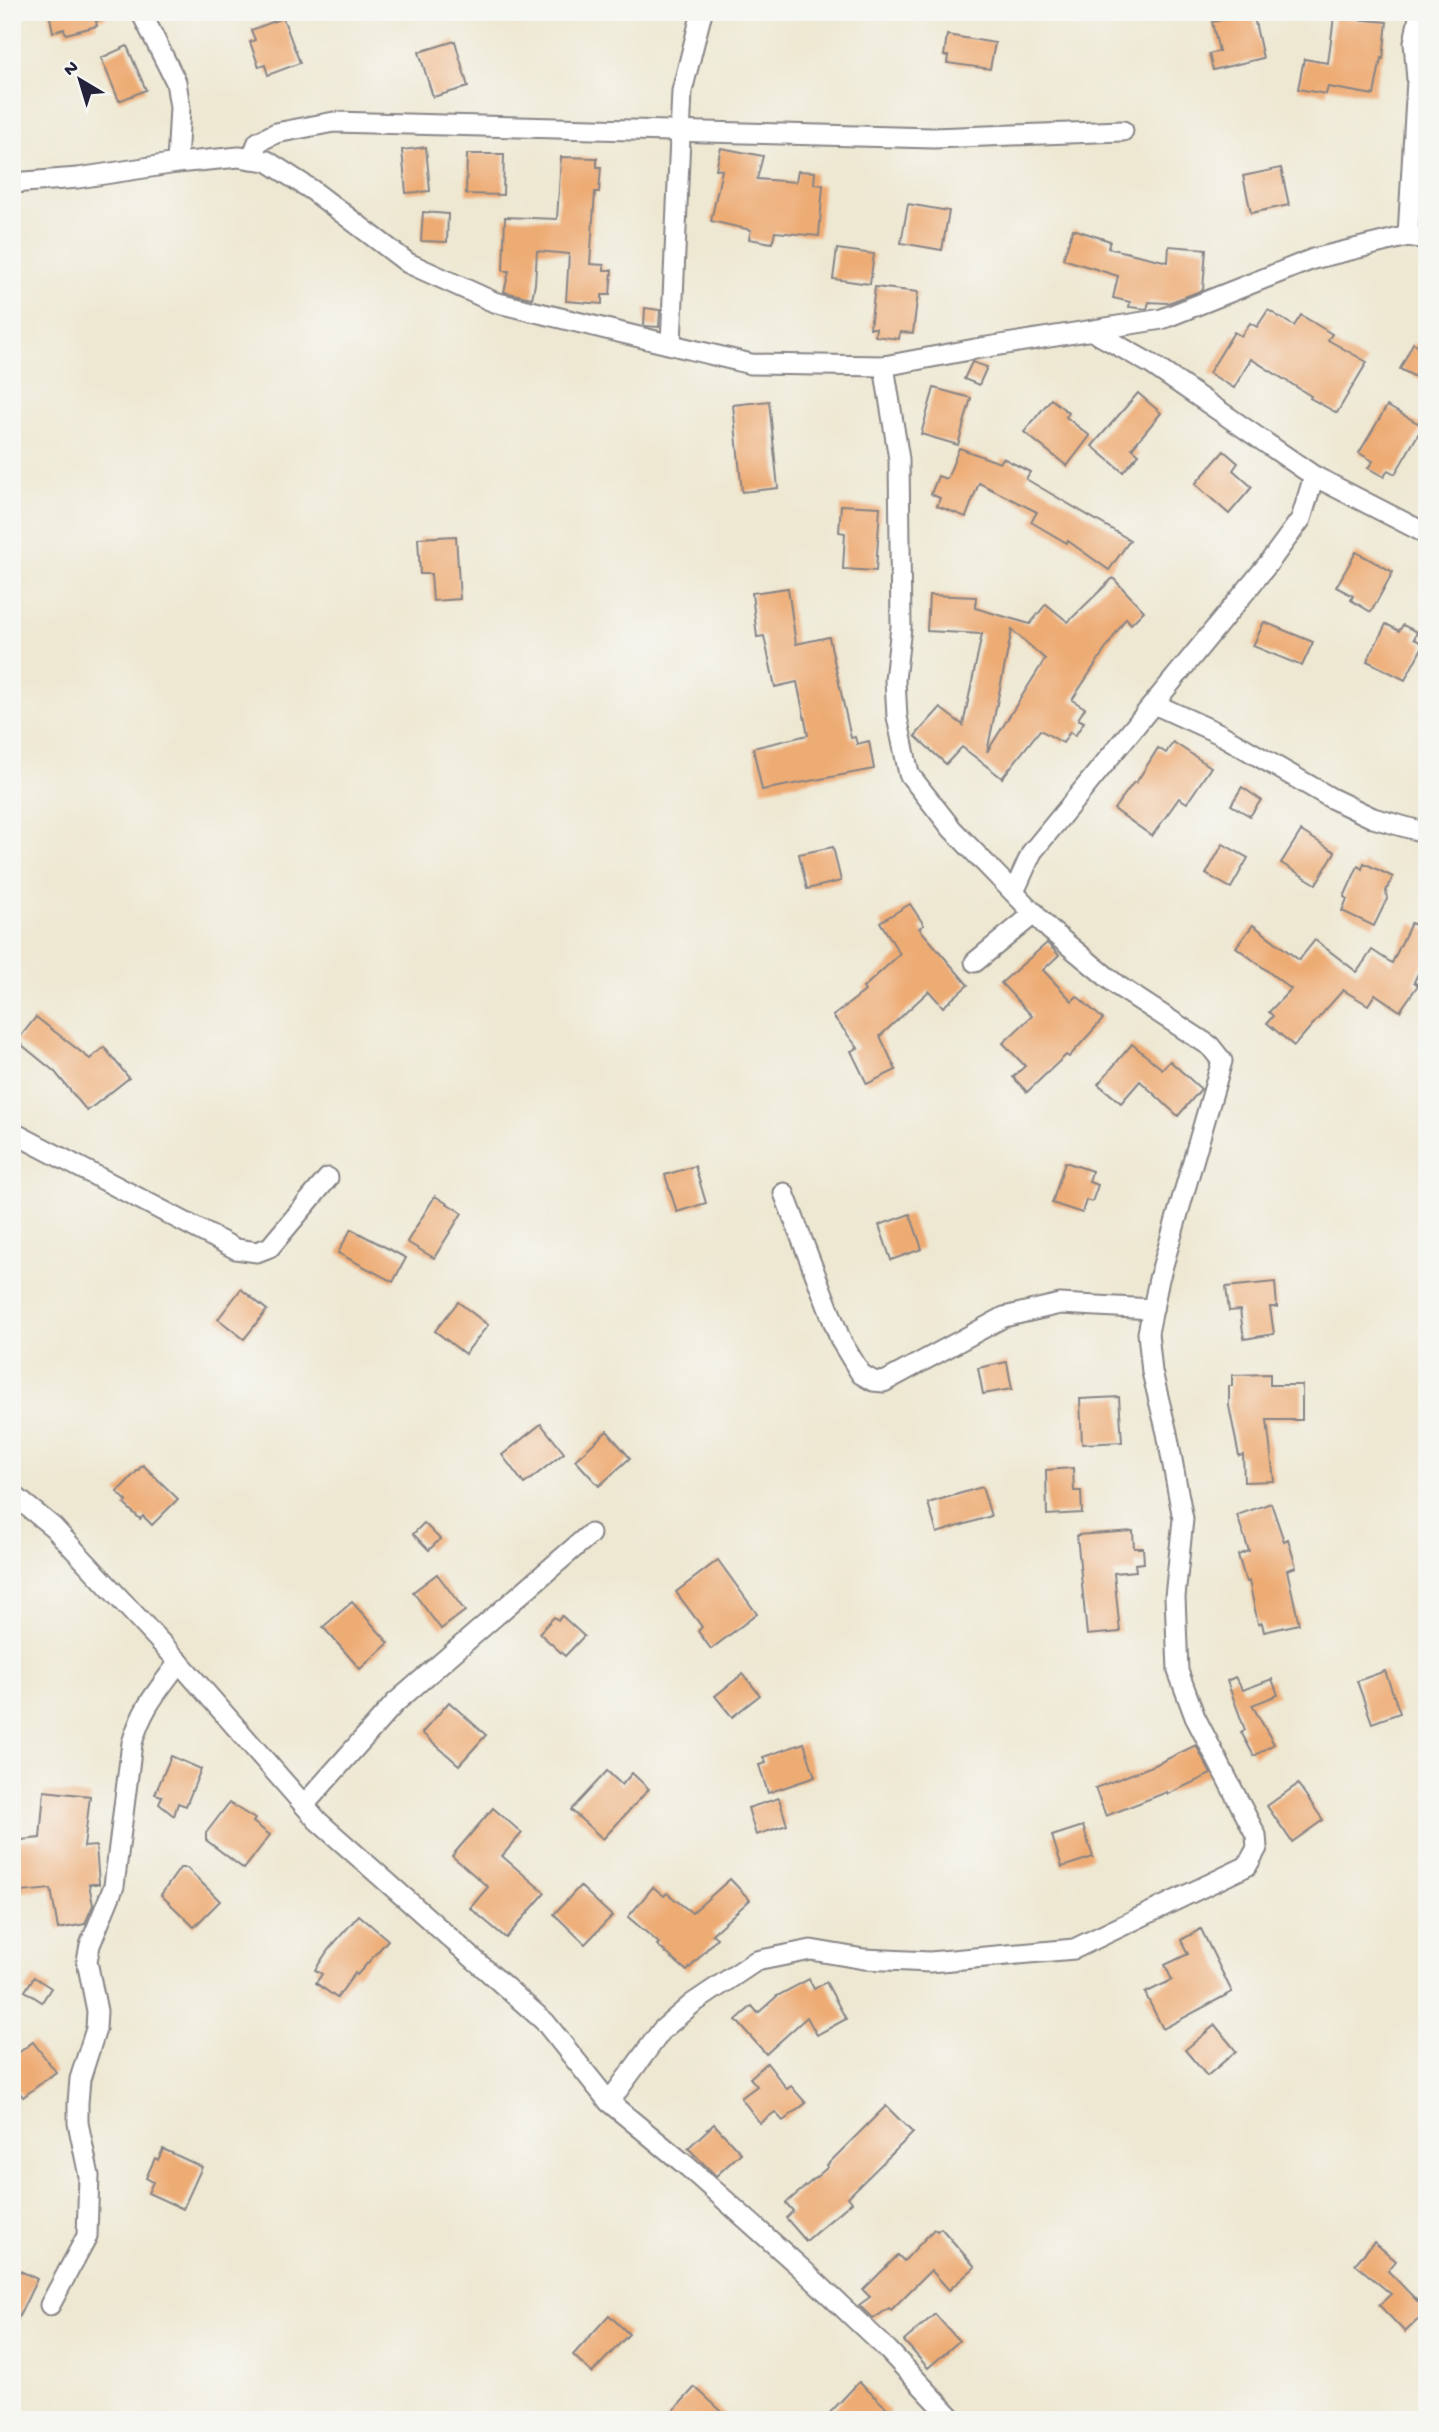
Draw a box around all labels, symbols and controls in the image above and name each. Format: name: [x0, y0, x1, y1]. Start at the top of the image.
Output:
north arrow: [46, 46, 116, 116]
text: N: [60, 56, 84, 82]

